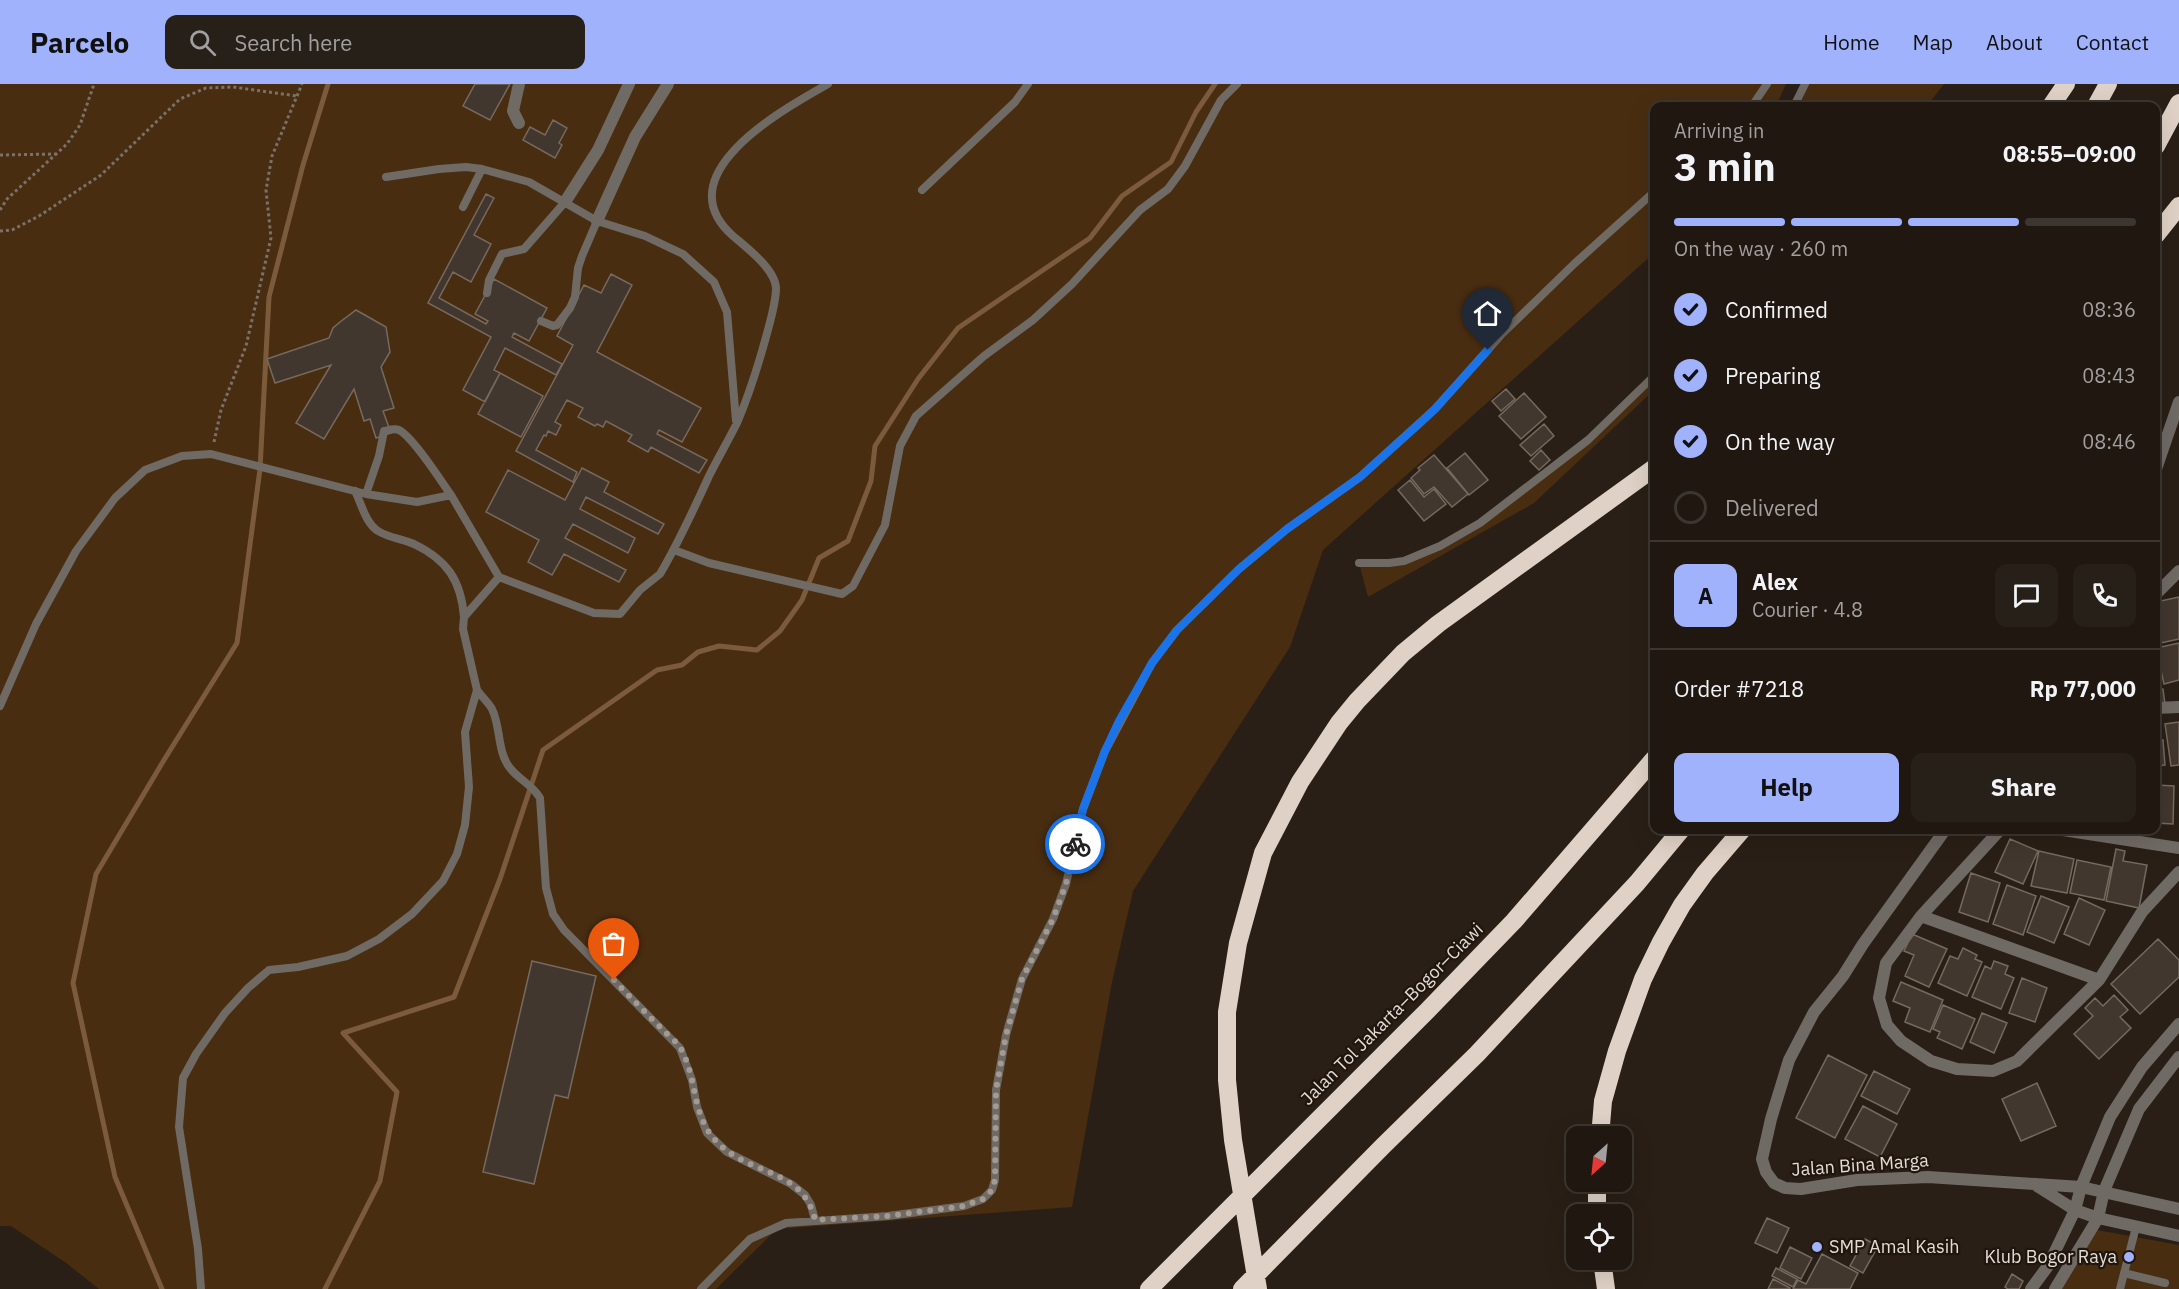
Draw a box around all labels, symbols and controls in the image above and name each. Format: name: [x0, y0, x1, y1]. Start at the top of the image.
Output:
search box: [165, 15, 585, 69]
text: Parcelo: [30, 24, 129, 61]
icon: search: [186, 26, 219, 59]
text: Search here: [234, 28, 352, 57]
text: Home: [1823, 28, 1880, 56]
text: Map: [1913, 28, 1953, 56]
text: About: [1986, 28, 2043, 56]
text: Contact: [2076, 28, 2149, 56]
text: Arriving in: [1674, 117, 1764, 144]
text: 08:55–09:00: [2003, 139, 2136, 168]
text: 3 min: [1674, 141, 1776, 192]
text: On the way · 260 m: [1674, 235, 1848, 262]
pin: [1462, 288, 1513, 350]
icon: check: [1674, 293, 1707, 326]
text: Confirmed: [1725, 295, 1828, 324]
text: 08:36: [2082, 296, 2136, 323]
icon: home: [1471, 297, 1504, 330]
icon: check: [1674, 359, 1707, 392]
text: Preparing: [1725, 361, 1820, 390]
text: 08:43: [2082, 362, 2136, 389]
icon: check: [1674, 425, 1707, 458]
text: On the way: [1725, 427, 1835, 456]
text: 08:46: [2082, 428, 2136, 455]
text: Delivered: [1725, 493, 1819, 522]
button: chat: [1995, 564, 2058, 627]
button: phone: [2073, 564, 2136, 627]
text: Alex: [1752, 567, 1798, 596]
text: A: [1698, 581, 1713, 610]
text: Courier · 4.8: [1752, 596, 1863, 623]
text: Order #7218: [1674, 674, 1804, 703]
text: Rp 77,000: [2030, 674, 2136, 703]
button: Help: [1674, 753, 1899, 822]
button: Share: [1911, 753, 2136, 822]
courier: [1045, 814, 1105, 874]
icon: bike: [1059, 828, 1092, 861]
street label: Jalan Tol Jakarta–Bogor–Ciawi: [1295, 917, 1488, 1110]
pin: [588, 918, 639, 980]
icon: bag: [597, 927, 630, 960]
north arrow: [1566, 1126, 1632, 1192]
map controls: [1566, 1126, 1632, 1270]
street label: Jalan Bina Marga: [1791, 1148, 1930, 1181]
button: locate: [1566, 1204, 1632, 1270]
place label: SMP Amal Kasih: [1829, 1235, 1959, 1258]
marker: SMP Amal Kasih: [1810, 1240, 1824, 1254]
place label: Klub Bogor Raya: [1984, 1245, 2117, 1268]
marker: Klub Bogor Raya: [2122, 1250, 2136, 1264]

